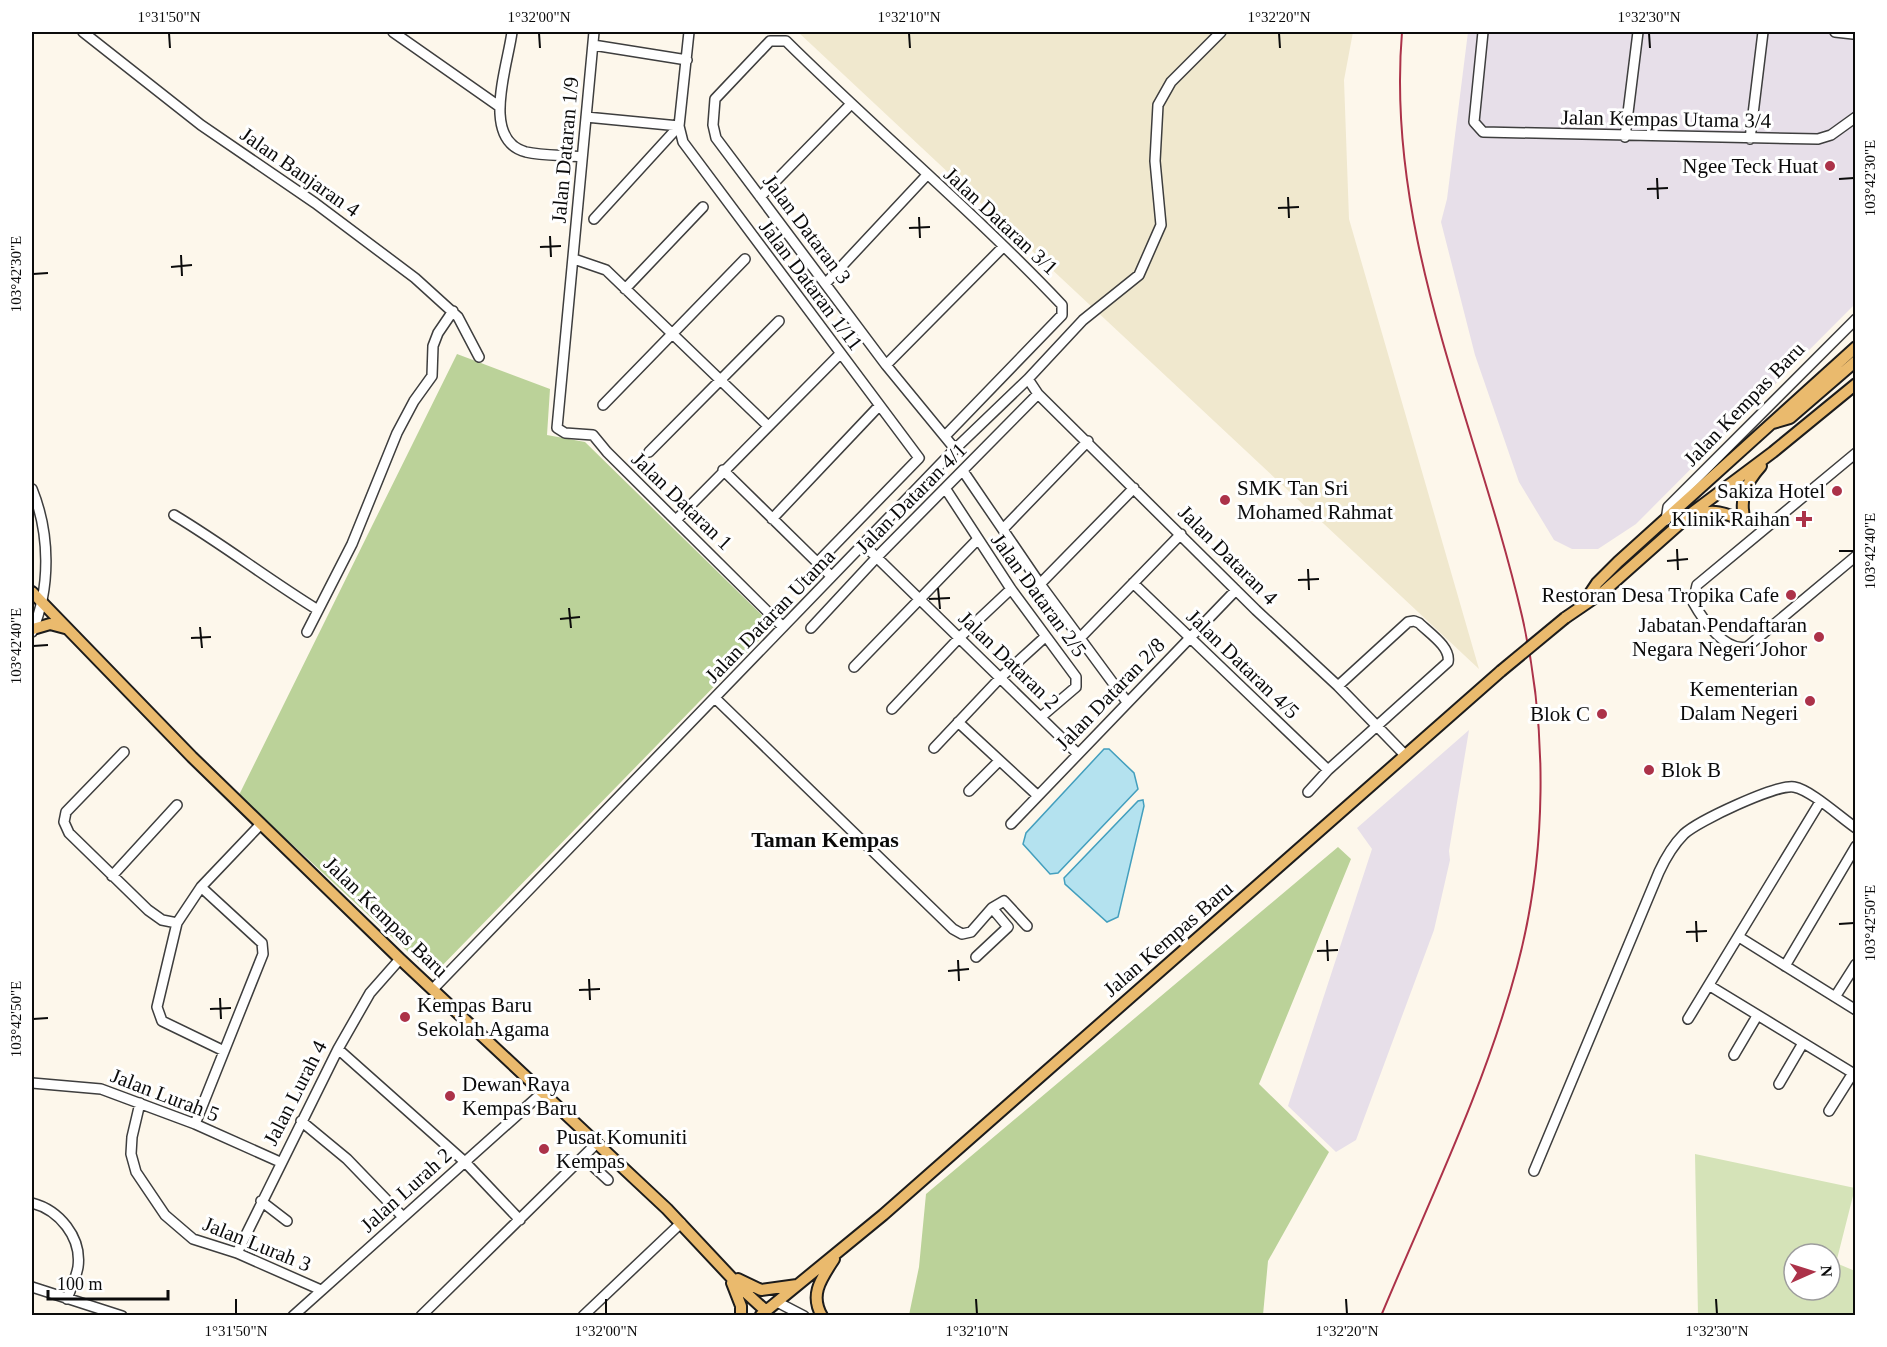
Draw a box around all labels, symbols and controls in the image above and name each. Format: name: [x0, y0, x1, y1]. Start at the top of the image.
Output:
text: 1°31'50"N: [137, 9, 201, 25]
text: 1°32'00"N: [507, 9, 571, 25]
text: 1°32'10"N: [877, 9, 941, 25]
text: 1°32'20"N: [1247, 9, 1311, 25]
text: 1°32'30"N: [1617, 9, 1681, 25]
street label: Jalan Dataran 1/9: [547, 76, 583, 224]
street label: Jalan Kempas Utama 3/4: [1561, 105, 1772, 133]
street label: Jalan Banjaran 4: [236, 122, 365, 222]
text: 103°42'30"E: [1862, 140, 1878, 216]
place label: Ngee Teck Huat: [1682, 154, 1818, 178]
marker: Ngee Teck Huat: [1823, 159, 1837, 173]
street label: Jalan Dataran 3/1: [939, 162, 1063, 280]
street label: Jalan Dataran 3: [758, 170, 856, 288]
street label: Jalan Dataran 1/11: [754, 215, 868, 355]
text: 103°42'30"E: [8, 236, 24, 312]
street label: Jalan Kempas Baru: [1679, 337, 1810, 471]
street label: Jalan Dataran 4/1: [851, 438, 971, 558]
street label: Jalan Dataran 1: [627, 447, 737, 555]
place label: SMK Tan Sri Mohamed Rahmat: [1237, 476, 1393, 524]
place label: Sakiza Hotel: [1717, 479, 1825, 503]
marker: Sakiza Hotel: [1830, 484, 1844, 498]
marker: SMK Tan Sri Mohamed Rahmat: [1218, 493, 1232, 507]
street label: Jalan Dataran 4: [1173, 500, 1283, 610]
place label: Klinik Raihan: [1672, 507, 1790, 531]
marker: Klinik Raihan: [1795, 510, 1813, 528]
text: 103°42'40"E: [1862, 513, 1878, 589]
street label: Jalan Dataran 2/5: [986, 528, 1092, 662]
street label: Jalan Dataran Utama: [700, 544, 840, 688]
place label: Restoran Desa Tropika Cafe: [1542, 583, 1779, 607]
marker: Restoran Desa Tropika Cafe: [1784, 588, 1798, 602]
street label: Jalan Dataran 4/5: [1182, 604, 1304, 724]
street label: Jalan Dataran 2: [953, 606, 1065, 714]
text: 103°42'40"E: [8, 608, 24, 684]
place label: Jabatan Pendaftaran Negara Negeri Johor: [1632, 613, 1807, 661]
marker: Jabatan Pendaftaran Negara Negeri Johor: [1812, 630, 1826, 644]
street label: Jalan Dataran 2/8: [1050, 633, 1170, 755]
place label: Kementerian Dalam Negeri: [1680, 677, 1798, 725]
marker: Kementerian Dalam Negeri: [1803, 694, 1817, 708]
place label: Blok C: [1530, 702, 1590, 726]
marker: Blok C: [1595, 707, 1609, 721]
place label: Blok B: [1661, 758, 1721, 782]
marker: Blok B: [1642, 763, 1656, 777]
district label: Taman Kempas: [751, 827, 899, 852]
street label: Jalan Kempas Baru: [319, 852, 453, 983]
street label: Jalan Kempas Baru: [1099, 876, 1238, 1002]
text: 103°42'50"E: [1862, 885, 1878, 961]
text: 103°42'50"E: [8, 981, 24, 1057]
place label: Kempas Baru Sekolah Agama: [417, 993, 550, 1041]
marker: Kempas Baru Sekolah Agama: [398, 1010, 412, 1024]
street label: Jalan Lurah 4: [258, 1036, 332, 1149]
street label: Jalan Lurah 5: [107, 1063, 223, 1127]
place label: Dewan Raya Kempas Baru: [462, 1072, 577, 1120]
marker: Dewan Raya Kempas Baru: [443, 1089, 457, 1103]
place label: Pusat Komuniti Kempas: [556, 1125, 687, 1173]
marker: Pusat Komuniti Kempas: [537, 1142, 551, 1156]
street label: Jalan Lurah 2: [356, 1143, 456, 1237]
street label: Jalan Lurah 3: [200, 1211, 314, 1277]
north arrow: [1782, 1242, 1842, 1302]
scale bar: [48, 1263, 168, 1301]
text: N: [1818, 1265, 1835, 1278]
text: 100 m: [57, 1274, 103, 1294]
text: 1°31'50"N: [204, 1323, 268, 1339]
text: 1°32'00"N: [574, 1323, 638, 1339]
text: 1°32'10"N: [945, 1323, 1009, 1339]
text: 1°32'20"N: [1315, 1323, 1379, 1339]
text: 1°32'30"N: [1685, 1323, 1749, 1339]

